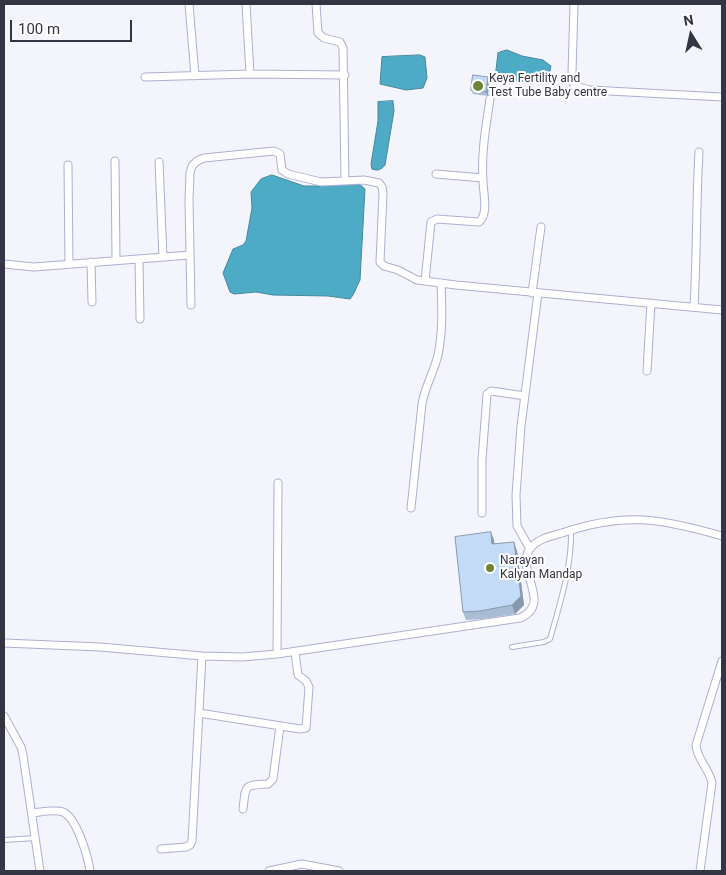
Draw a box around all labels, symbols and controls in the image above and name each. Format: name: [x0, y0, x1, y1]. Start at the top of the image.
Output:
scale bar: [12, 10, 135, 42]
north arrow: [666, 10, 716, 60]
text: N: [682, 11, 695, 29]
text: 100 m: [18, 20, 60, 38]
place label: Keya Fertility and Test Tube Baby centre: [489, 72, 607, 100]
marker: Keya Fertility and Test Tube Baby centre: [471, 79, 485, 93]
place label: Narayan Kalyan Mandap: [500, 554, 582, 582]
marker: Narayan Kalyan Mandap: [484, 562, 496, 574]

